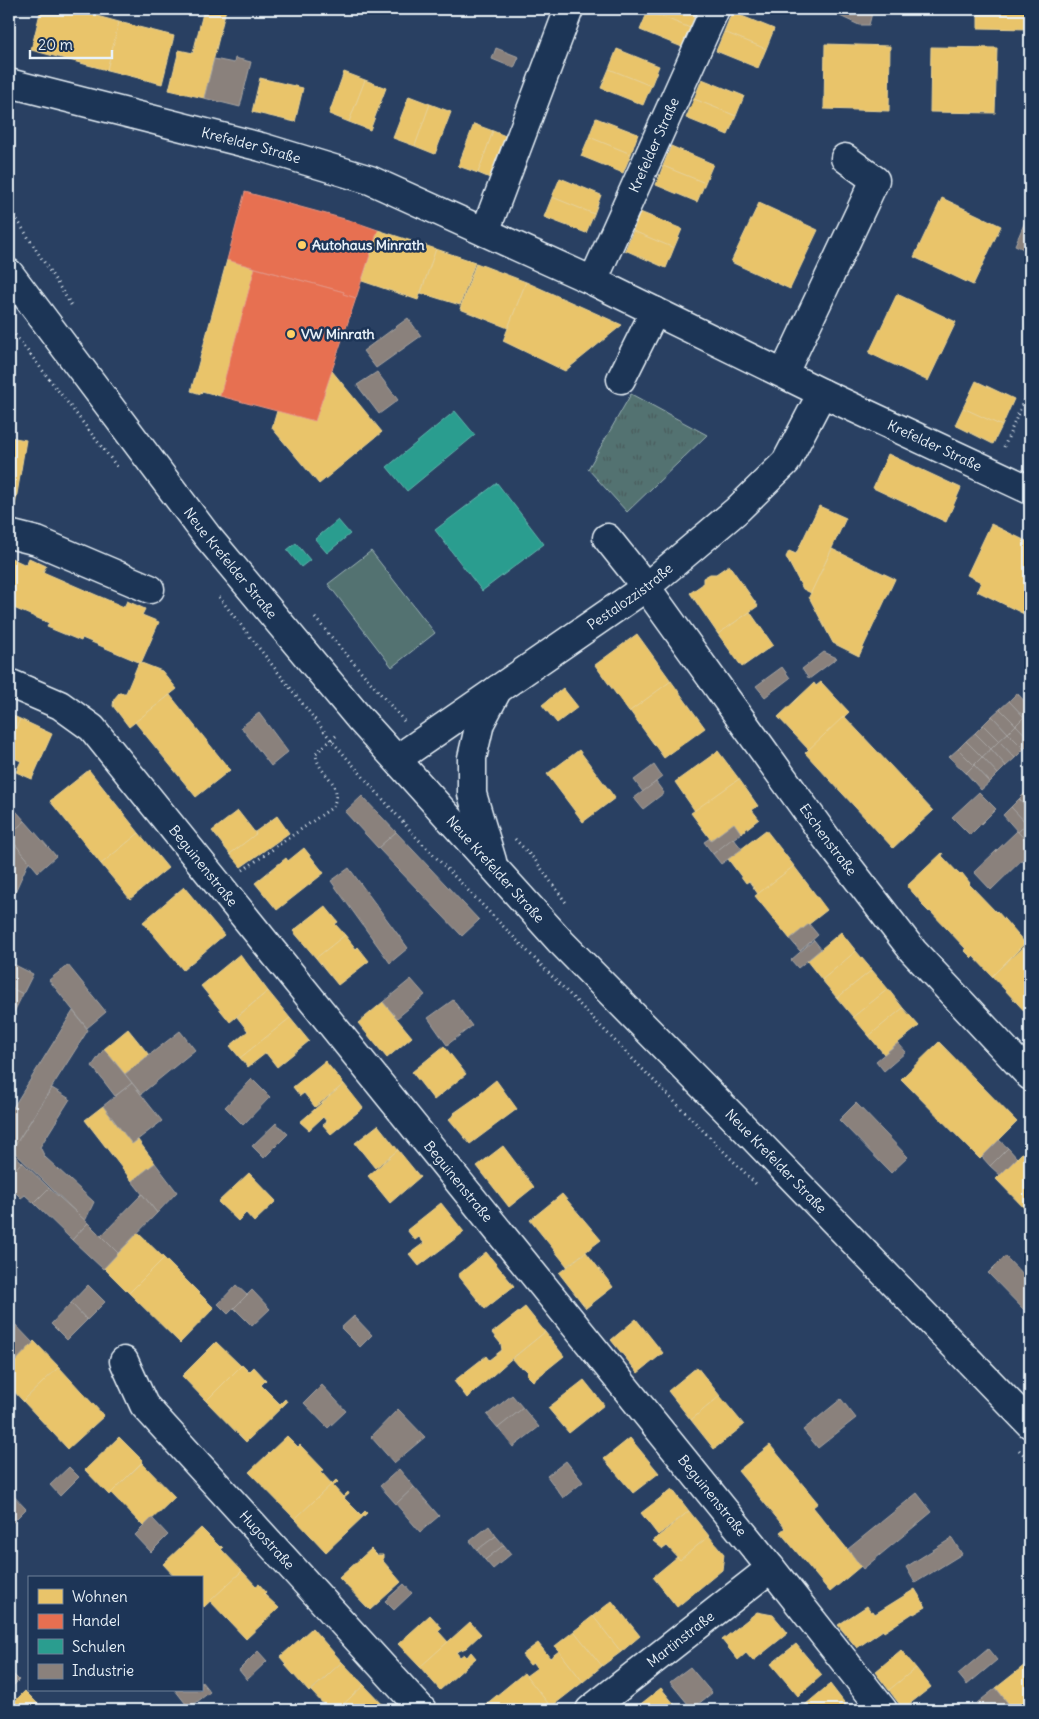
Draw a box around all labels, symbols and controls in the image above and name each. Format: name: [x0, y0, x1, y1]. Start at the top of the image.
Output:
scale bar: [30, 28, 112, 60]
text: 20 m: [38, 35, 73, 54]
street label: Krefelder Straße: [625, 95, 683, 195]
street label: Krefelder Straße: [200, 123, 303, 168]
place label: Autohaus Minrath: [312, 236, 425, 254]
marker: Autohaus Minrath: [296, 239, 308, 251]
place label: VW Minrath: [301, 325, 375, 343]
marker: VW Minrath: [285, 328, 297, 340]
street label: Krefelder Straße: [885, 416, 985, 475]
street label: Neue Krefelder Straße: [180, 504, 281, 622]
street label: Pestalozzistraße: [584, 559, 676, 634]
street label: Eschenstraße: [795, 800, 861, 879]
street label: Neue Krefelder Straße: [442, 812, 548, 927]
street label: Beguinenstraße: [165, 821, 242, 910]
street label: Neue Krefelder Straße: [721, 1105, 831, 1217]
street label: Beguinenstraße: [420, 1137, 497, 1226]
street label: Beguinenstraße: [674, 1451, 751, 1540]
street label: Hugostraße: [236, 1507, 299, 1573]
legend: [28, 1576, 202, 1692]
text: Wohnen: [72, 1587, 128, 1606]
street label: Martinstraße: [643, 1607, 718, 1671]
text: Handel: [72, 1611, 120, 1630]
text: Schulen: [72, 1637, 126, 1656]
text: Industrie: [72, 1661, 134, 1680]

